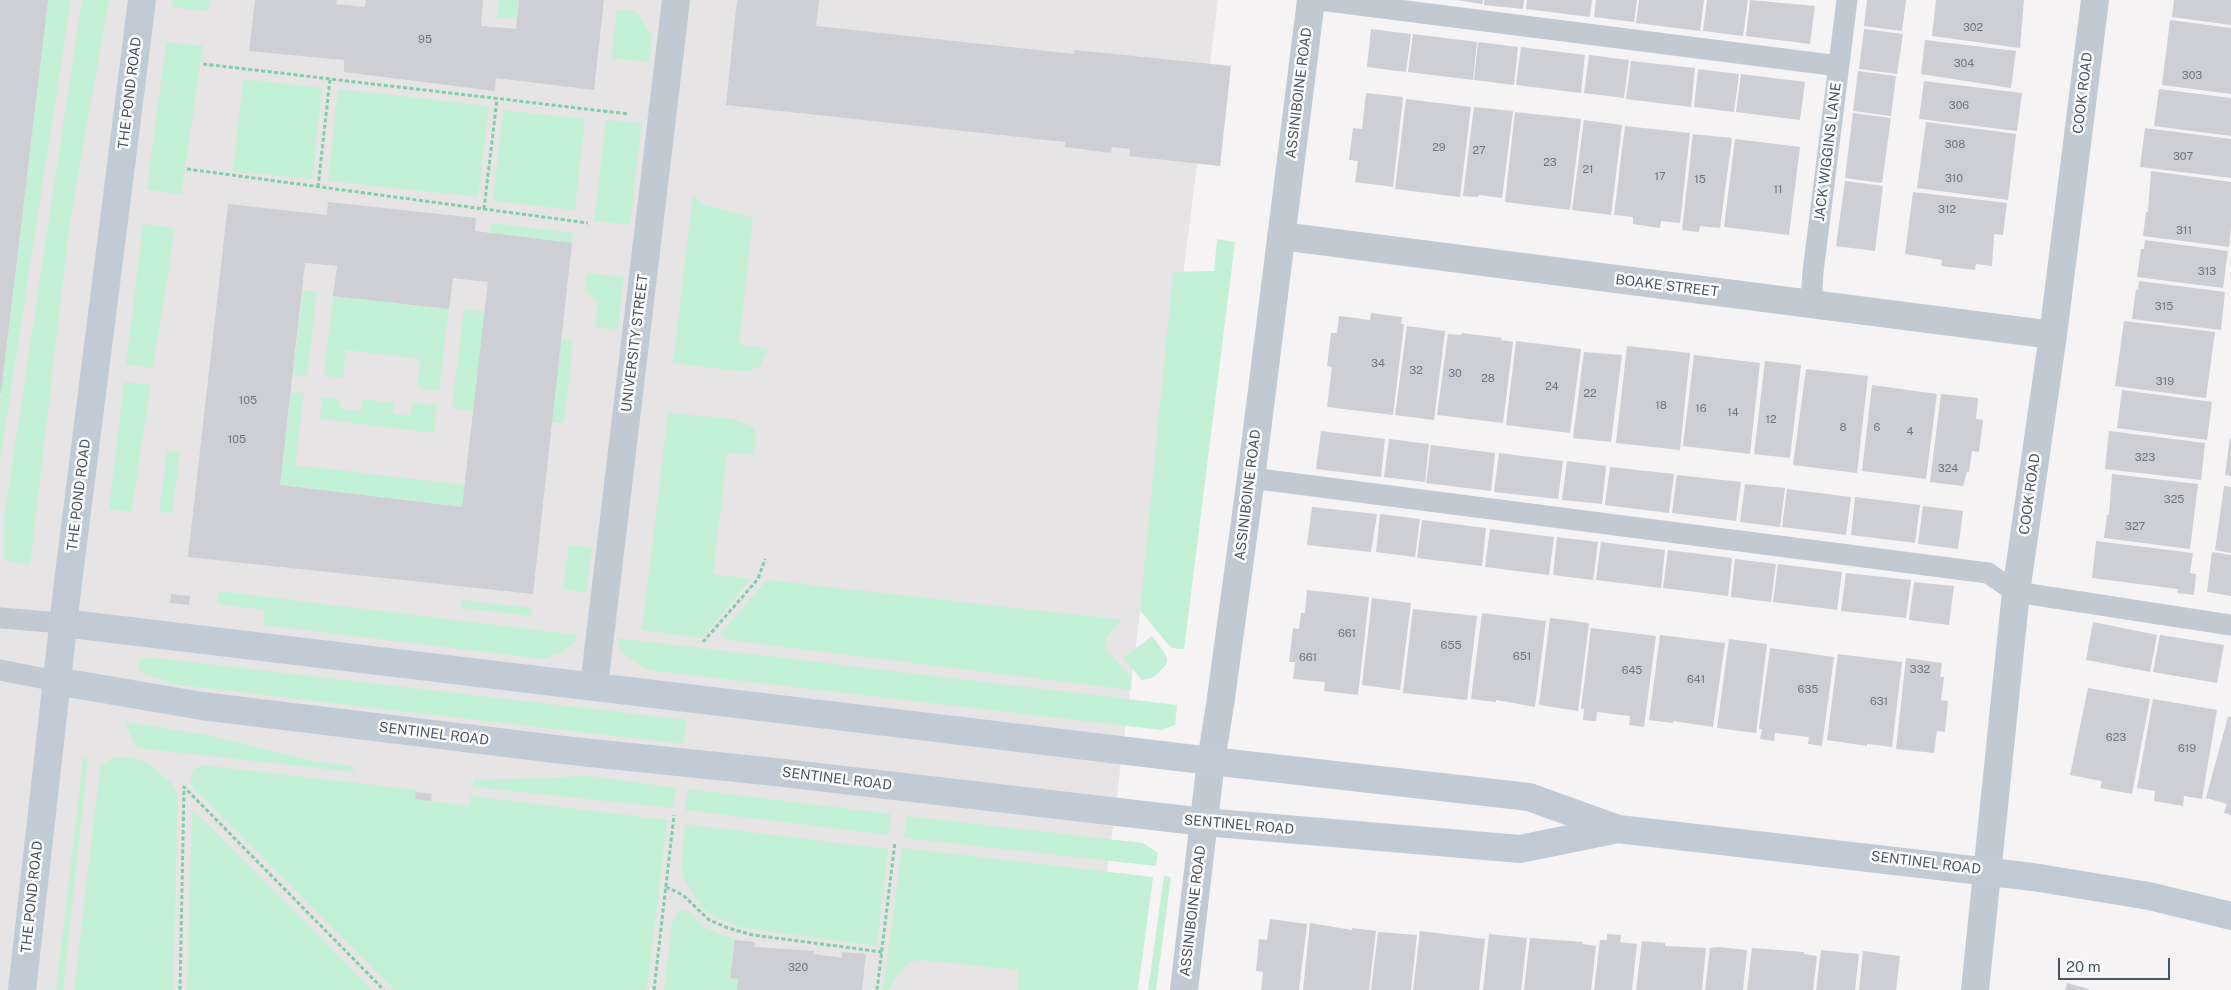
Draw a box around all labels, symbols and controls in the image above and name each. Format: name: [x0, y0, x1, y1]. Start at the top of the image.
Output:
house number: 302: [1963, 21, 1983, 35]
street label: ASSINIBOINE ROAD: [1283, 26, 1315, 160]
house number: 95: [418, 33, 432, 47]
street label: THE POND ROAD: [115, 36, 145, 150]
street label: COOK ROAD: [2070, 51, 2096, 135]
house number: 304: [1954, 57, 1974, 71]
house number: 303: [2182, 69, 2202, 83]
street label: JACK WIGGINS LANE: [1811, 82, 1845, 222]
house number: 306: [1949, 99, 1969, 113]
house number: 308: [1945, 138, 1965, 152]
house number: 29: [1432, 141, 1446, 155]
house number: 27: [1472, 144, 1486, 158]
house number: 307: [2173, 150, 2193, 164]
house number: 23: [1543, 156, 1557, 170]
house number: 21: [1582, 163, 1594, 177]
house number: 17: [1654, 170, 1666, 184]
house number: 310: [1945, 172, 1963, 186]
house number: 15: [1694, 173, 1706, 187]
house number: 11: [1774, 183, 1782, 197]
house number: 312: [1938, 203, 1956, 217]
house number: 311: [2176, 224, 2192, 238]
house number: 313: [2198, 265, 2216, 279]
street label: BOAKE STREET: [1615, 271, 1719, 301]
street label: UNIVERSITY STREET: [618, 273, 652, 413]
house number: 315: [2155, 300, 2173, 314]
house number: 34: [1371, 357, 1385, 371]
house number: 32: [1409, 364, 1423, 378]
house number: 30: [1448, 367, 1462, 381]
house number: 28: [1481, 372, 1495, 386]
house number: 319: [2156, 375, 2174, 389]
house number: 24: [1545, 380, 1559, 394]
house number: 22: [1583, 387, 1597, 401]
house number: 105: [239, 394, 257, 408]
house number: 18: [1655, 399, 1667, 413]
house number: 16: [1695, 402, 1707, 416]
house number: 14: [1727, 406, 1739, 420]
house number: 12: [1765, 413, 1777, 427]
house number: 8: [1839, 421, 1847, 435]
house number: 6: [1874, 421, 1880, 435]
house number: 4: [1907, 425, 1913, 439]
street label: ASSINIBOINE ROAD: [1232, 428, 1264, 562]
house number: 105: [228, 433, 246, 447]
street label: THE POND ROAD: [64, 438, 94, 552]
house number: 323: [2135, 451, 2155, 465]
street label: COOK ROAD: [2016, 452, 2044, 536]
house number: 324: [1938, 462, 1958, 476]
house number: 325: [2164, 493, 2184, 507]
house number: 327: [2125, 520, 2145, 534]
house number: 661: [1338, 627, 1356, 641]
house number: 655: [1441, 639, 1461, 653]
house number: 651: [1513, 650, 1531, 664]
house number: 661: [1299, 651, 1317, 665]
house number: 332: [1910, 663, 1930, 677]
house number: 645: [1622, 664, 1642, 678]
house number: 641: [1687, 673, 1705, 687]
house number: 635: [1798, 683, 1818, 697]
house number: 631: [1870, 695, 1888, 709]
street label: SENTINEL ROAD: [378, 719, 490, 749]
house number: 623: [2106, 731, 2126, 745]
house number: 619: [2178, 742, 2196, 756]
street label: SENTINEL ROAD: [781, 764, 893, 794]
street label: SENTINEL ROAD: [1183, 812, 1295, 838]
street label: THE POND ROAD: [18, 840, 46, 954]
street label: ASSINIBOINE ROAD: [1177, 844, 1209, 978]
street label: SENTINEL ROAD: [1870, 848, 1982, 878]
scale bar: [2061, 948, 2174, 980]
text: 20 m: [2066, 958, 2101, 975]
house number: 320: [788, 961, 808, 975]

